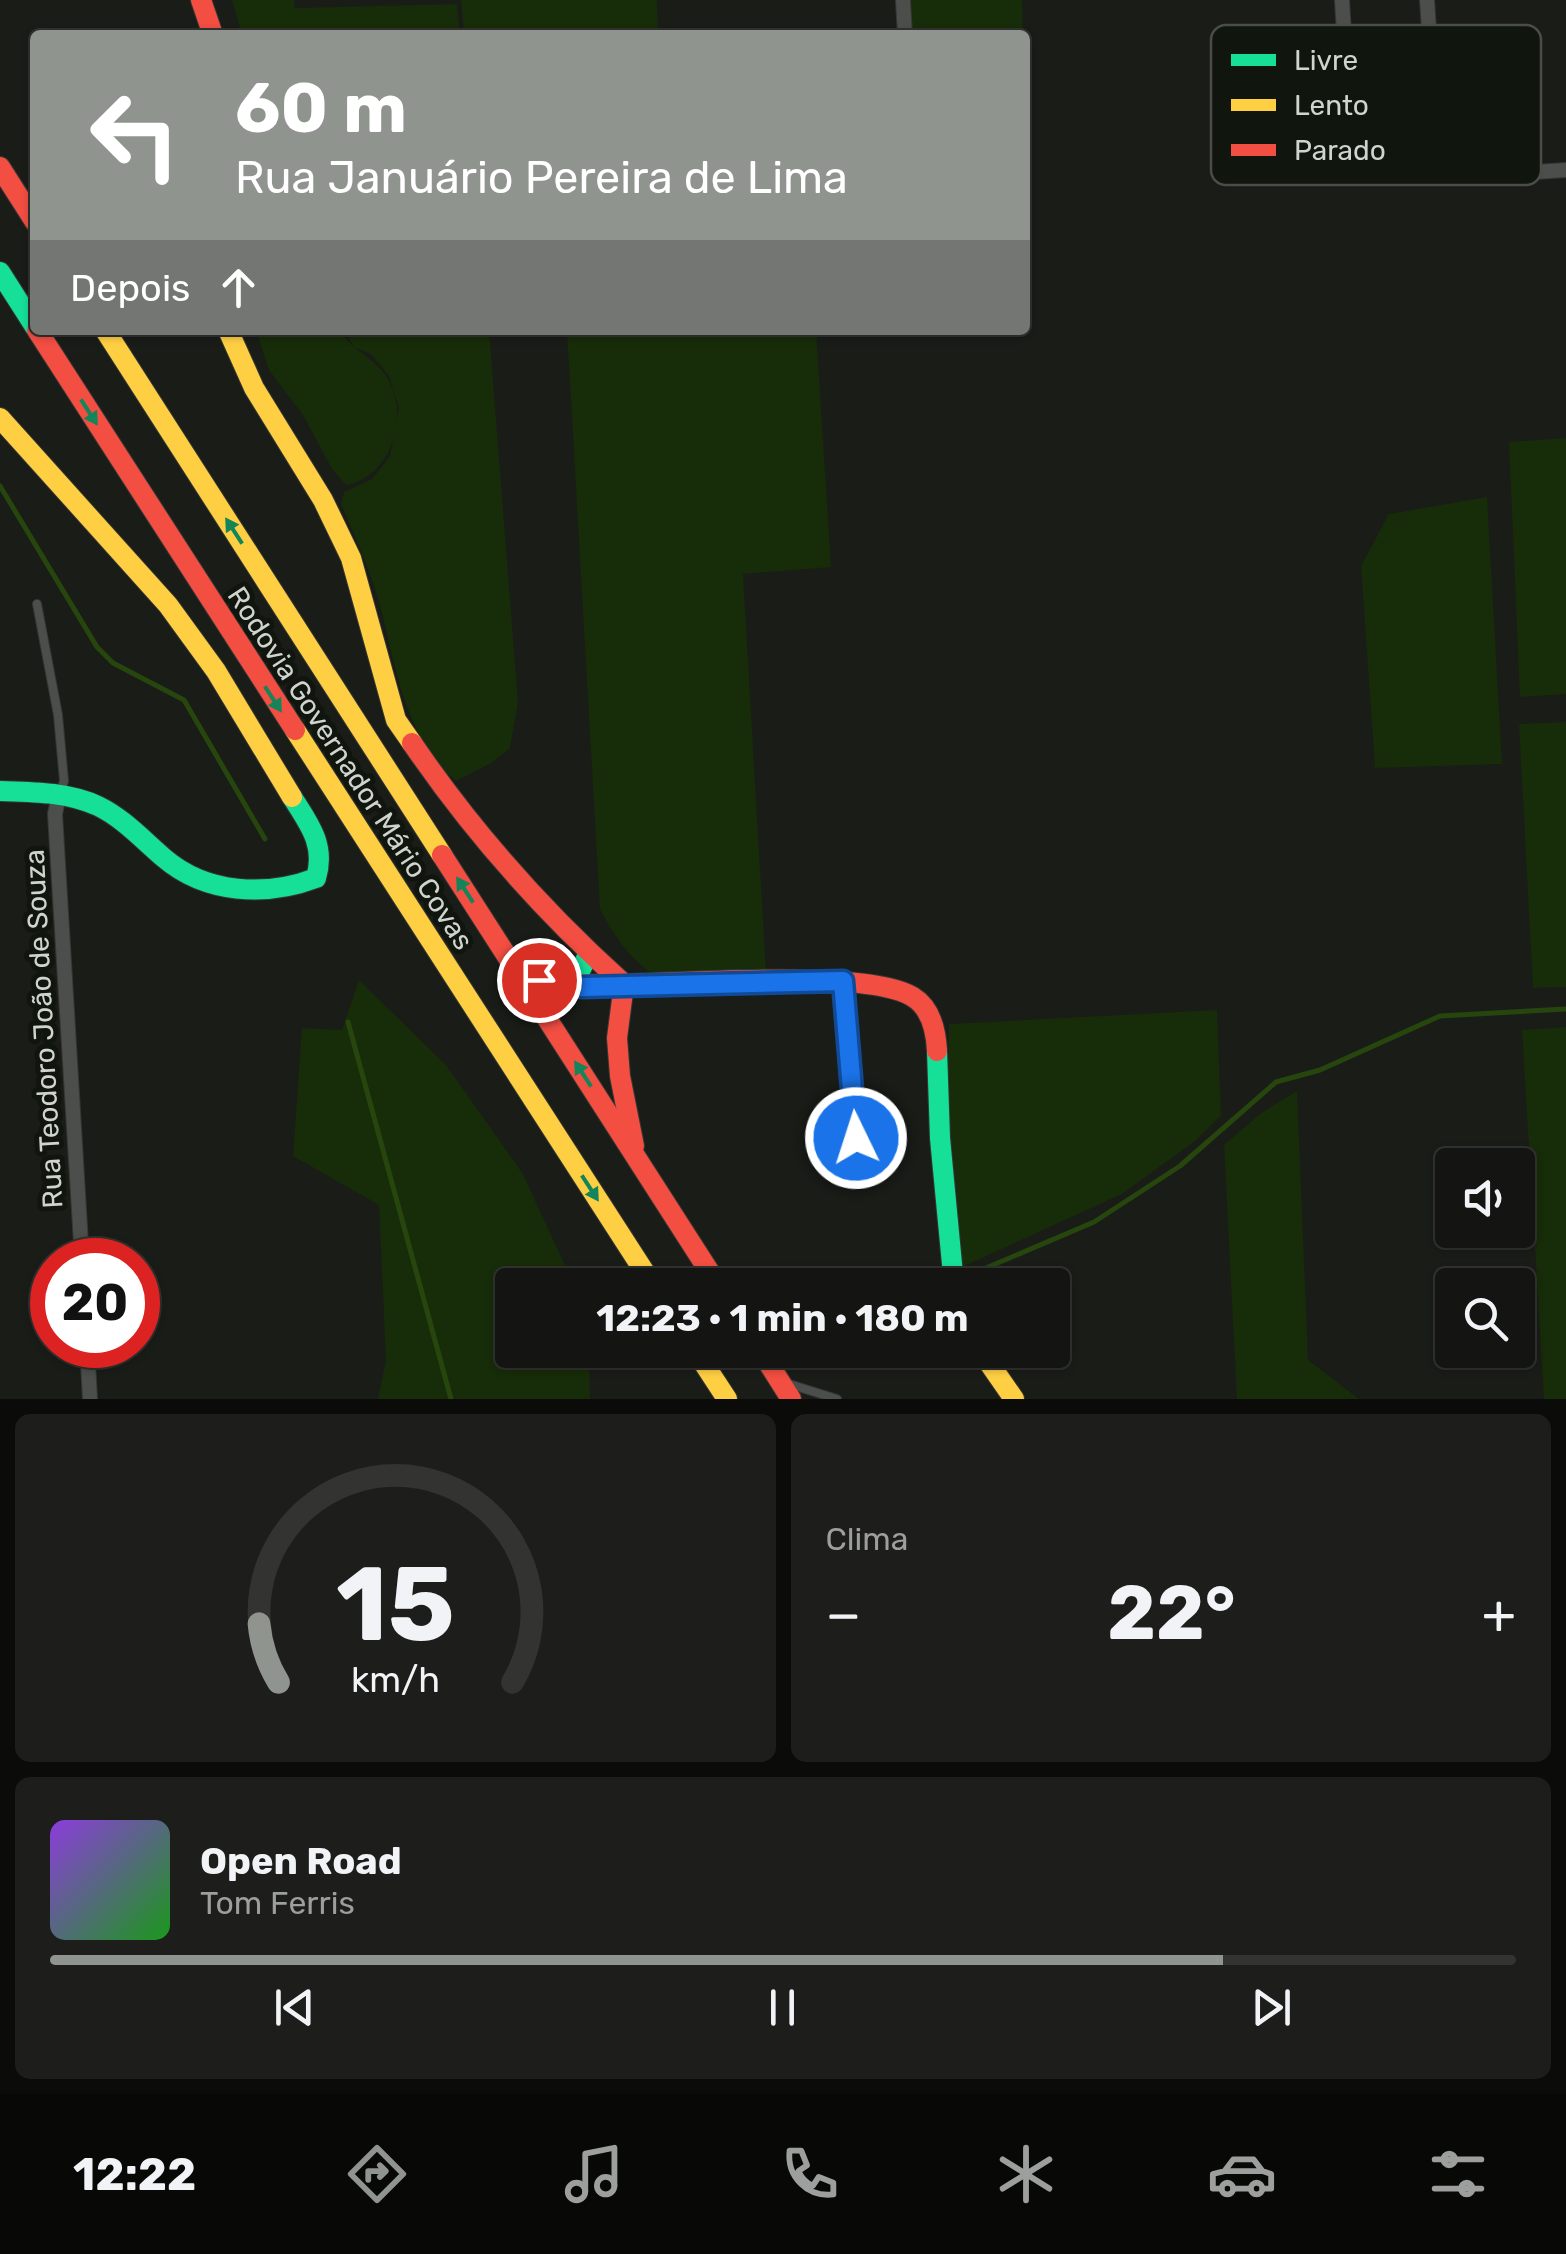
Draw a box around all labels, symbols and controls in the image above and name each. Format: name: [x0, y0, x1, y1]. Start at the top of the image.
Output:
legend: [1211, 25, 1541, 185]
text: Livre: [1294, 44, 1358, 77]
text: 60 m: [235, 67, 407, 150]
icon: left: [70, 70, 200, 200]
text: Lento: [1294, 89, 1369, 122]
text: Parado: [1294, 134, 1386, 167]
text: Rua Januário Pereira de Lima: [235, 151, 848, 204]
icon: ahead: [211, 260, 266, 315]
text: Depois: [70, 265, 191, 311]
one-way arrow: [80, 398, 98, 426]
one-way arrow: [226, 518, 244, 545]
street label: Rodovia Governador Mário Covas: [221, 581, 480, 956]
one-way arrow: [264, 685, 282, 713]
street label: Rua Teodoro João de Souza: [18, 849, 69, 1209]
one-way arrow: [456, 876, 474, 904]
pin: [497, 938, 582, 1023]
icon: arrive: [512, 953, 567, 1008]
one-way arrow: [574, 1060, 592, 1087]
position arrow: [804, 1086, 908, 1190]
map controls: [1435, 1148, 1535, 1368]
button: sound: [1435, 1148, 1535, 1248]
one-way arrow: [580, 1174, 598, 1201]
speed limit sign: 20: [30, 1238, 160, 1368]
button: search: [1435, 1268, 1535, 1368]
text: 12:23 · 1 min · 180 m: [596, 1295, 969, 1341]
text: Clima: [826, 1520, 908, 1558]
text: 15: [336, 1543, 455, 1666]
text: 22°: [1107, 1569, 1236, 1658]
text: −: [826, 1582, 861, 1647]
text: +: [1482, 1582, 1516, 1647]
text: km/h: [351, 1659, 440, 1701]
text: Open Road: [200, 1838, 402, 1884]
text: Tom Ferris: [200, 1884, 355, 1922]
icon: previous: [267, 1980, 322, 2035]
icon: pause: [755, 1980, 810, 2035]
icon: next: [1244, 1980, 1299, 2035]
icon: directions: [342, 2139, 412, 2209]
icon: music: [559, 2139, 629, 2209]
icon: phone: [775, 2139, 845, 2209]
icon: climate: [991, 2139, 1061, 2209]
icon: car: [1207, 2139, 1277, 2209]
icon: filters: [1423, 2139, 1493, 2209]
text: 12:22: [73, 2148, 196, 2201]

